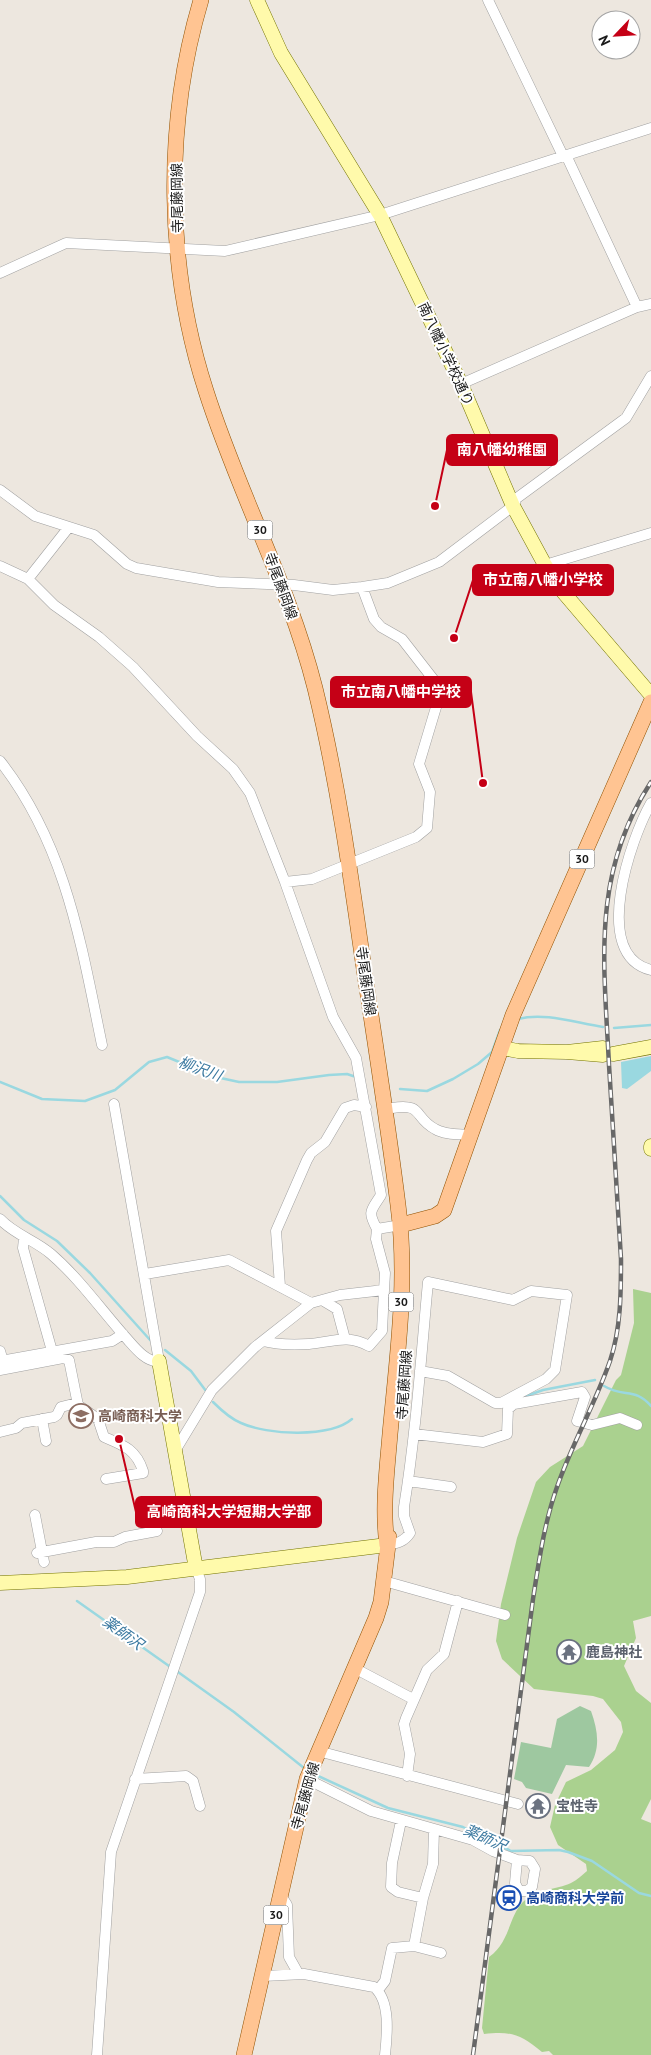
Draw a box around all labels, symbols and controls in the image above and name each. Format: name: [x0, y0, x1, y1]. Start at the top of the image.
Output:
north arrow: [591, 10, 641, 60]
text: N: [594, 33, 614, 48]
street label: 寺尾藤岡線: [167, 163, 187, 233]
street label: 南八幡小学校通り: [414, 299, 478, 409]
callout: 南八幡幼稚園: [447, 435, 557, 465]
text: 南八幡幼稚園: [457, 440, 547, 459]
road number: 30: [248, 520, 272, 540]
street label: 寺尾藤岡線: [261, 550, 301, 622]
callout: 市立南八幡小学校: [473, 565, 613, 595]
text: 市立南八幡小学校: [483, 570, 603, 589]
callout: 市立南八幡中学校: [331, 677, 471, 707]
text: 市立南八幡中学校: [341, 682, 461, 701]
road number: 30: [570, 850, 594, 869]
street label: 寺尾藤岡線: [352, 945, 380, 1017]
water label: 柳沢川: [176, 1052, 226, 1086]
road number: 30: [388, 1292, 414, 1311]
street label: 寺尾藤岡線: [393, 1349, 415, 1421]
school or university icon: 高崎商科大学: [68, 1403, 94, 1429]
place label: 高崎商科大学: [98, 1407, 182, 1425]
callout: 高崎商科大学短期大学部: [136, 1497, 321, 1527]
text: 高崎商科大学短期大学部: [146, 1502, 312, 1521]
water label: 薬師沢: [100, 1612, 149, 1655]
temple icon: 鹿島神社: [556, 1639, 582, 1665]
place label: 鹿島神社: [586, 1643, 642, 1661]
street label: 寺尾藤岡線: [287, 1760, 323, 1832]
temple icon: 宝性寺: [525, 1793, 551, 1819]
place label: 宝性寺: [556, 1797, 598, 1815]
water label: 薬師沢: [461, 1820, 511, 1856]
station icon: 高崎商科大学前: [496, 1885, 522, 1911]
place label: 高崎商科大学前: [526, 1889, 624, 1907]
road number: 30: [264, 1906, 288, 1924]

